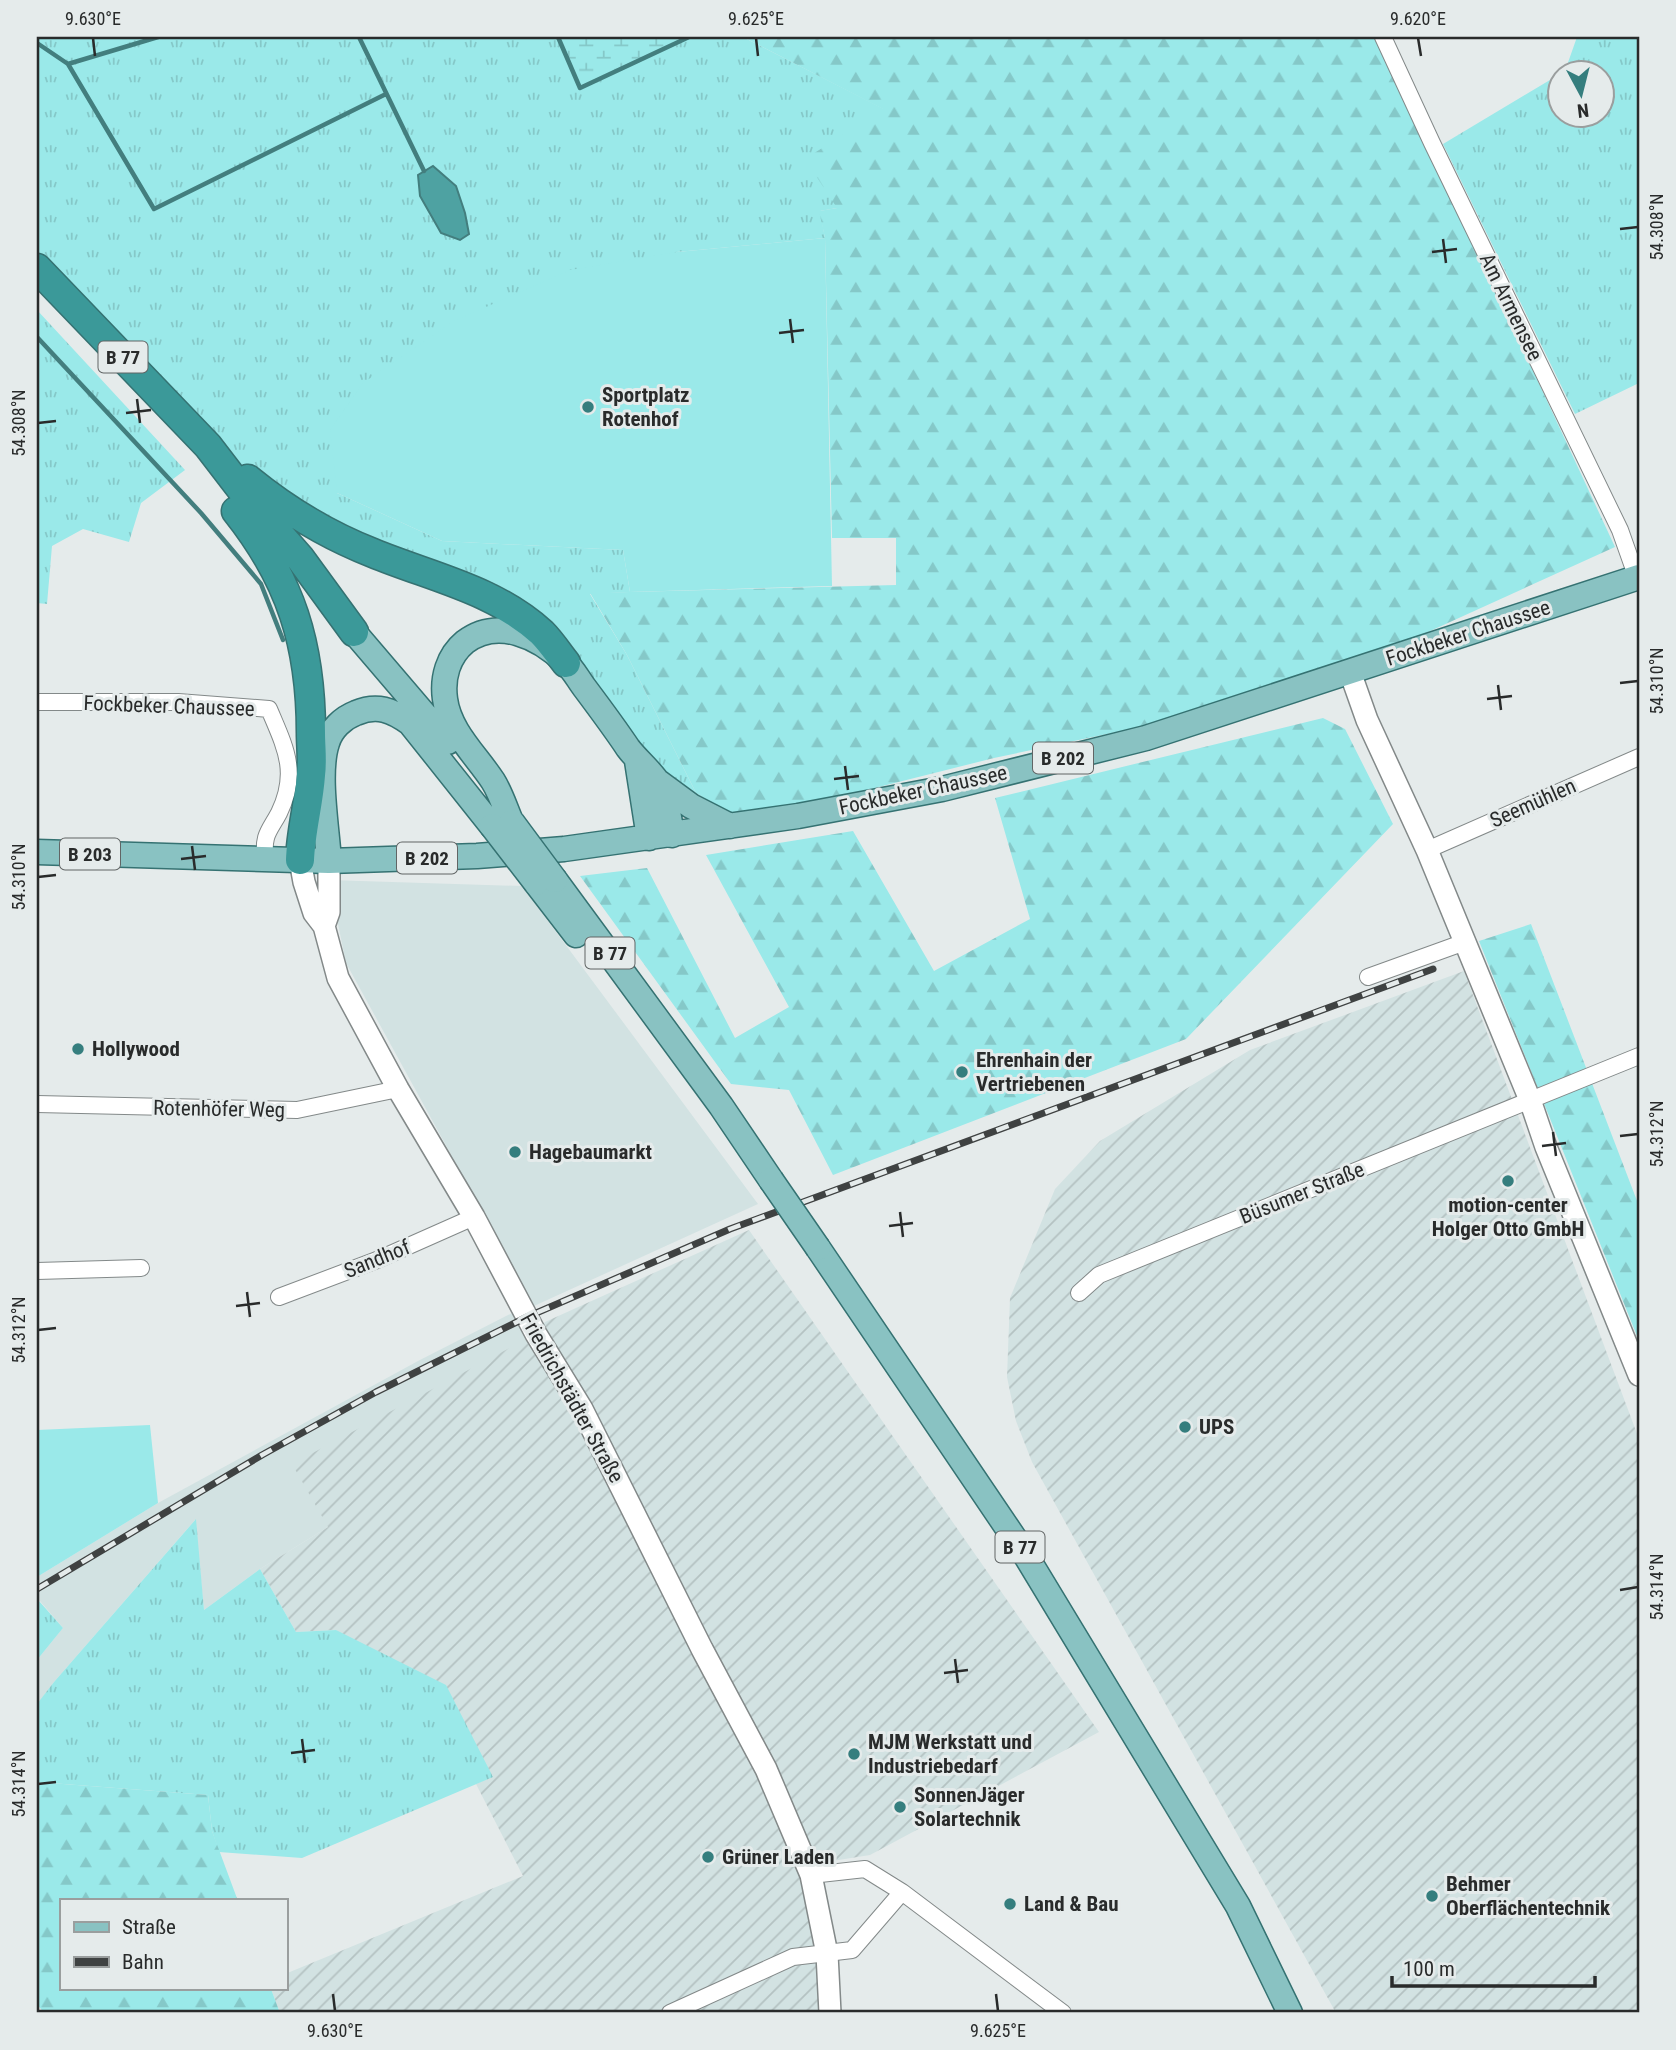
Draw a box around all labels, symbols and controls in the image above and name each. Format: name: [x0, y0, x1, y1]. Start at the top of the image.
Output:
text: 9.630°E: [65, 8, 121, 29]
text: 9.625°E: [728, 8, 784, 29]
text: 9.620°E: [1390, 8, 1446, 29]
north arrow: [1546, 60, 1616, 130]
text: N: [1576, 98, 1590, 123]
text: 54.308°N: [1646, 193, 1667, 261]
street label: Am Armensee: [1475, 249, 1547, 365]
road number: B 77: [99, 342, 148, 372]
place label: Sportplatz Rotenhof: [602, 383, 690, 431]
text: 54.308°N: [8, 389, 29, 457]
marker: Sportplatz Rotenhof: [580, 399, 596, 415]
street label: Fockbeker Chaussee: [1383, 595, 1553, 671]
text: 54.310°N: [1646, 647, 1667, 715]
street label: Fockbeker Chaussee: [83, 691, 255, 721]
road number: B 202: [1033, 743, 1093, 774]
street label: Fockbeker Chaussee: [837, 760, 1009, 820]
street label: Seemühlen: [1486, 773, 1580, 833]
road number: B 203: [60, 838, 120, 870]
road number: B 202: [397, 842, 457, 874]
text: 54.310°N: [8, 843, 29, 911]
road number: B 77: [586, 937, 634, 968]
place label: Hollywood: [92, 1037, 180, 1061]
marker: Hollywood: [70, 1041, 86, 1057]
place label: Ehrenhain der Vertriebenen: [976, 1048, 1092, 1096]
marker: Ehrenhain der Vertriebenen: [954, 1064, 970, 1080]
street label: Rotenhöfer Weg: [153, 1096, 285, 1122]
text: 54.312°N: [1646, 1100, 1667, 1168]
place label: Hagebaumarkt: [529, 1140, 652, 1164]
marker: Hagebaumarkt: [507, 1144, 523, 1160]
street label: Büsumer Straße: [1236, 1157, 1368, 1229]
marker: motion-center Holger Otto GmbH: [1500, 1173, 1516, 1189]
place label: motion-center Holger Otto GmbH: [1432, 1193, 1584, 1241]
street label: Sandhof: [341, 1235, 414, 1283]
text: 54.312°N: [8, 1296, 29, 1364]
street label: Friedrichstädter Straße: [515, 1309, 629, 1487]
place label: UPS: [1199, 1415, 1234, 1439]
marker: UPS: [1177, 1419, 1193, 1435]
road number: B 77: [996, 1532, 1044, 1562]
text: 54.314°N: [1646, 1553, 1667, 1621]
place label: MJM Werkstatt und Industriebedarf: [868, 1730, 1032, 1778]
marker: MJM Werkstatt und Industriebedarf: [846, 1746, 862, 1762]
text: 54.314°N: [8, 1750, 29, 1818]
place label: SonnenJäger Solartechnik: [914, 1783, 1025, 1831]
marker: SonnenJäger Solartechnik: [892, 1799, 908, 1815]
place label: Grüner Laden: [722, 1845, 835, 1869]
marker: Grüner Laden: [700, 1849, 716, 1865]
place label: Behmer Oberflächentechnik: [1446, 1872, 1611, 1920]
marker: Behmer Oberflächentechnik: [1424, 1888, 1440, 1904]
place label: Land & Bau: [1024, 1892, 1119, 1916]
marker: Land & Bau: [1002, 1896, 1018, 1912]
legend: [60, 1899, 287, 1990]
text: Straße: [122, 1915, 176, 1939]
scale bar: [1392, 1945, 1596, 1989]
text: Bahn: [122, 1950, 164, 1974]
text: 100 m: [1403, 1957, 1455, 1981]
text: 9.630°E: [307, 2020, 363, 2041]
text: 9.625°E: [970, 2020, 1026, 2041]

